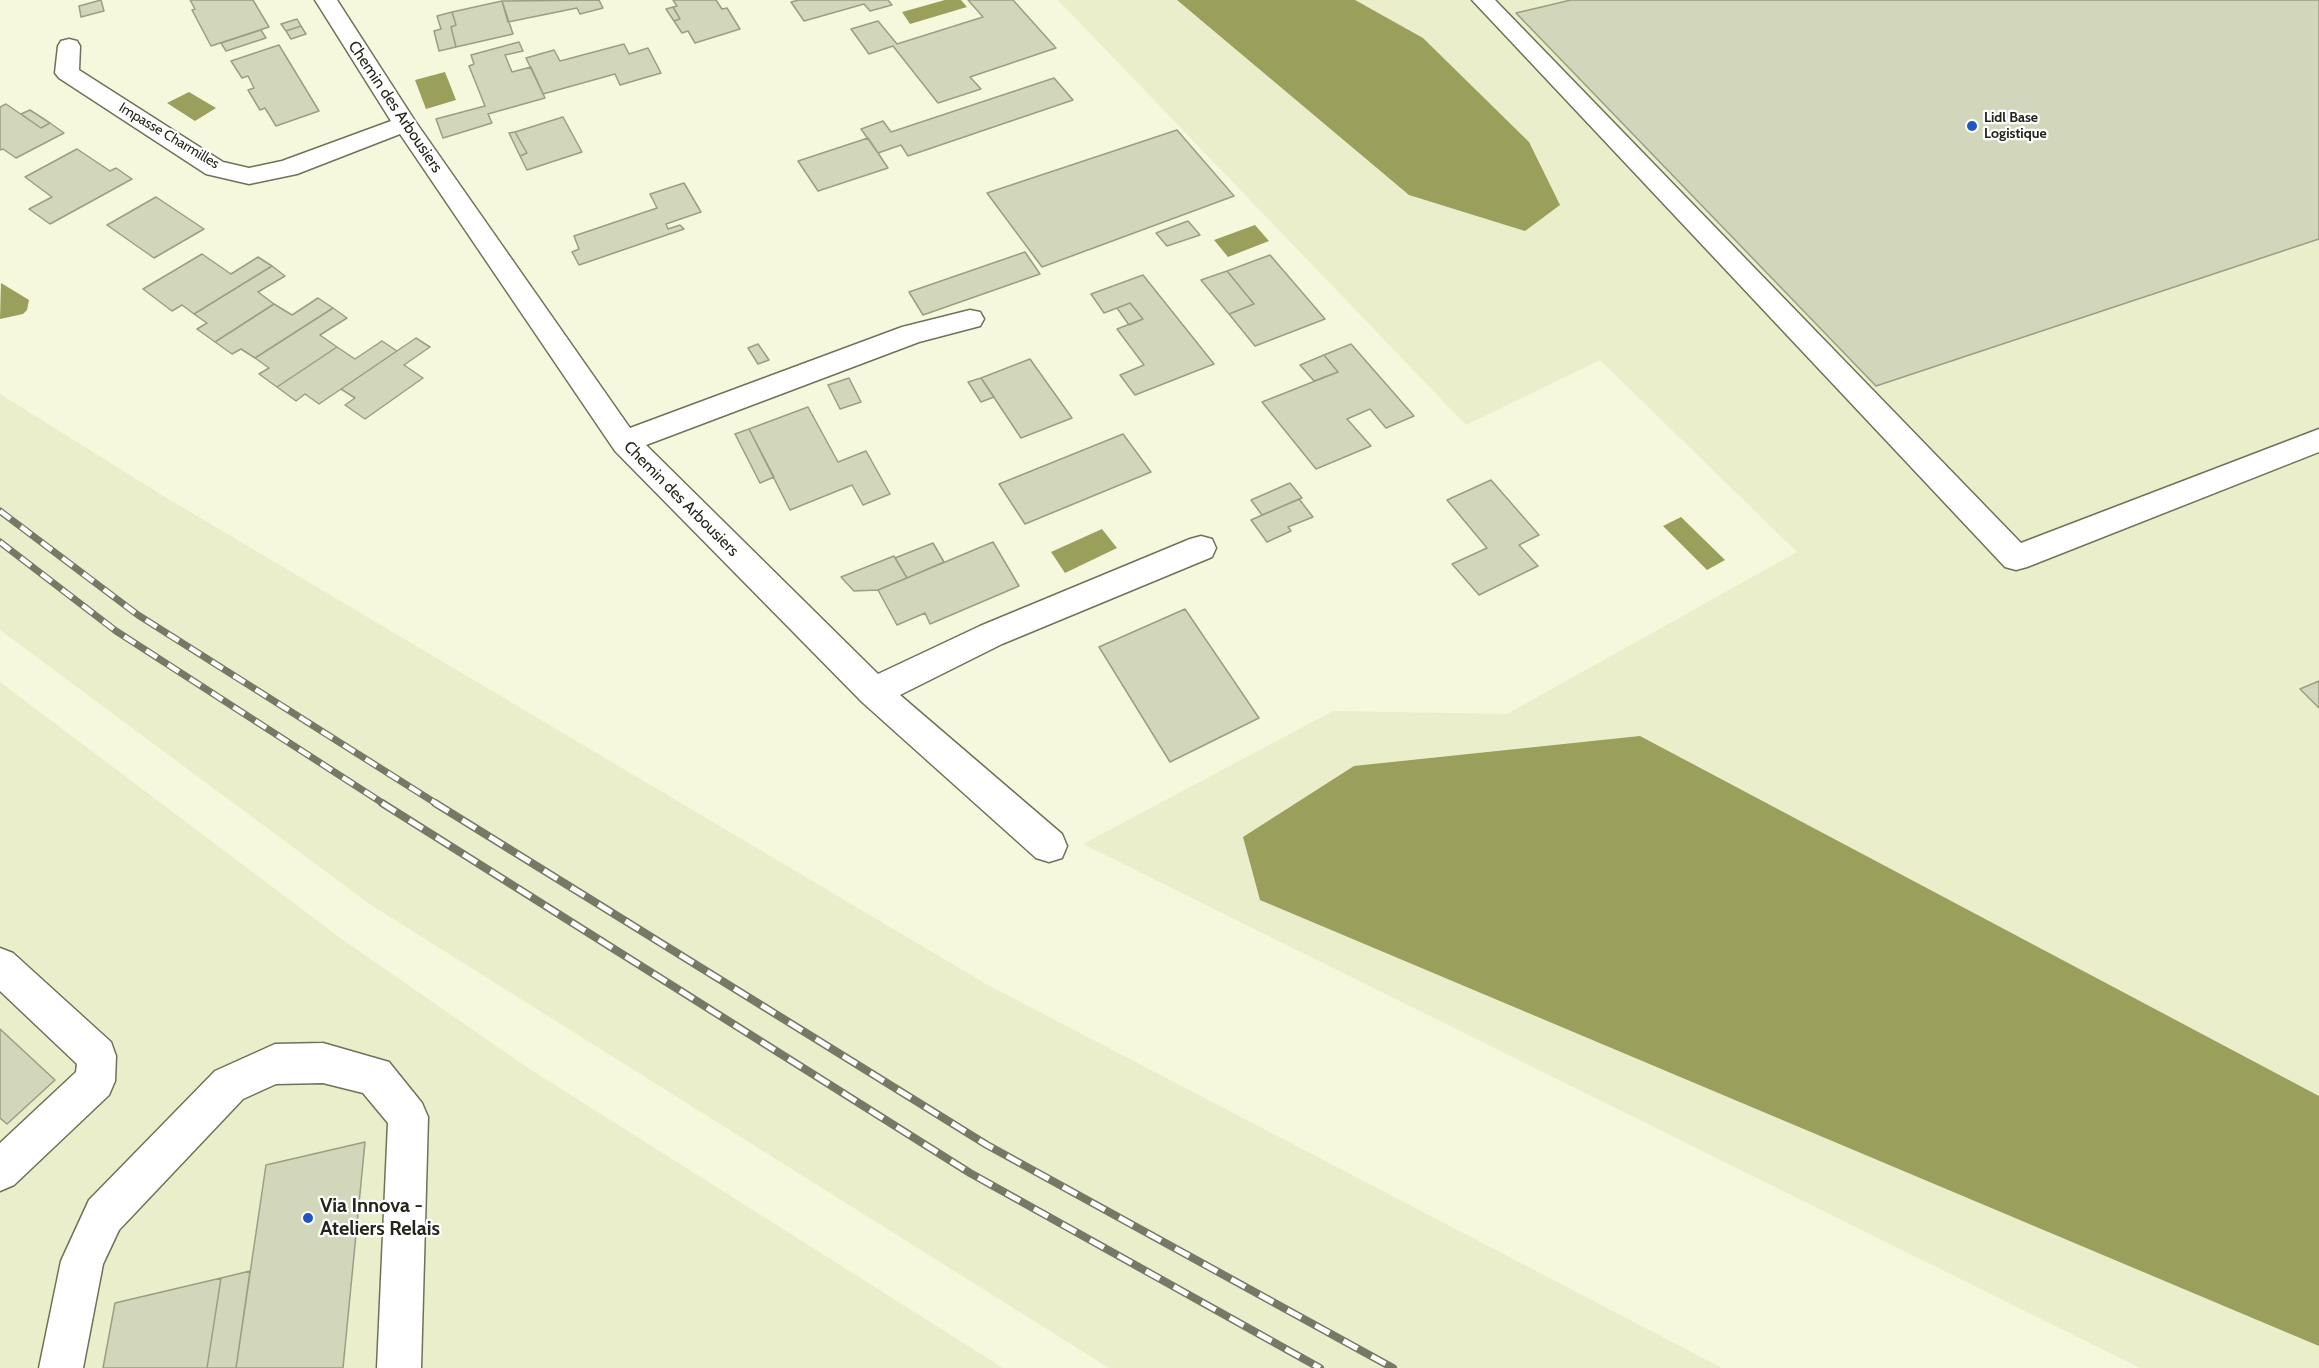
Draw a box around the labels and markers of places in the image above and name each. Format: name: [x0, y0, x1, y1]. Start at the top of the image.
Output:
place label: Lidl Base Logistique: [1984, 110, 2047, 142]
marker: Lidl Base Logistique: [1965, 119, 1979, 133]
place label: Via Innova - Ateliers Relais: [320, 1194, 440, 1241]
marker: Via Innova - Ateliers Relais: [301, 1211, 315, 1225]

